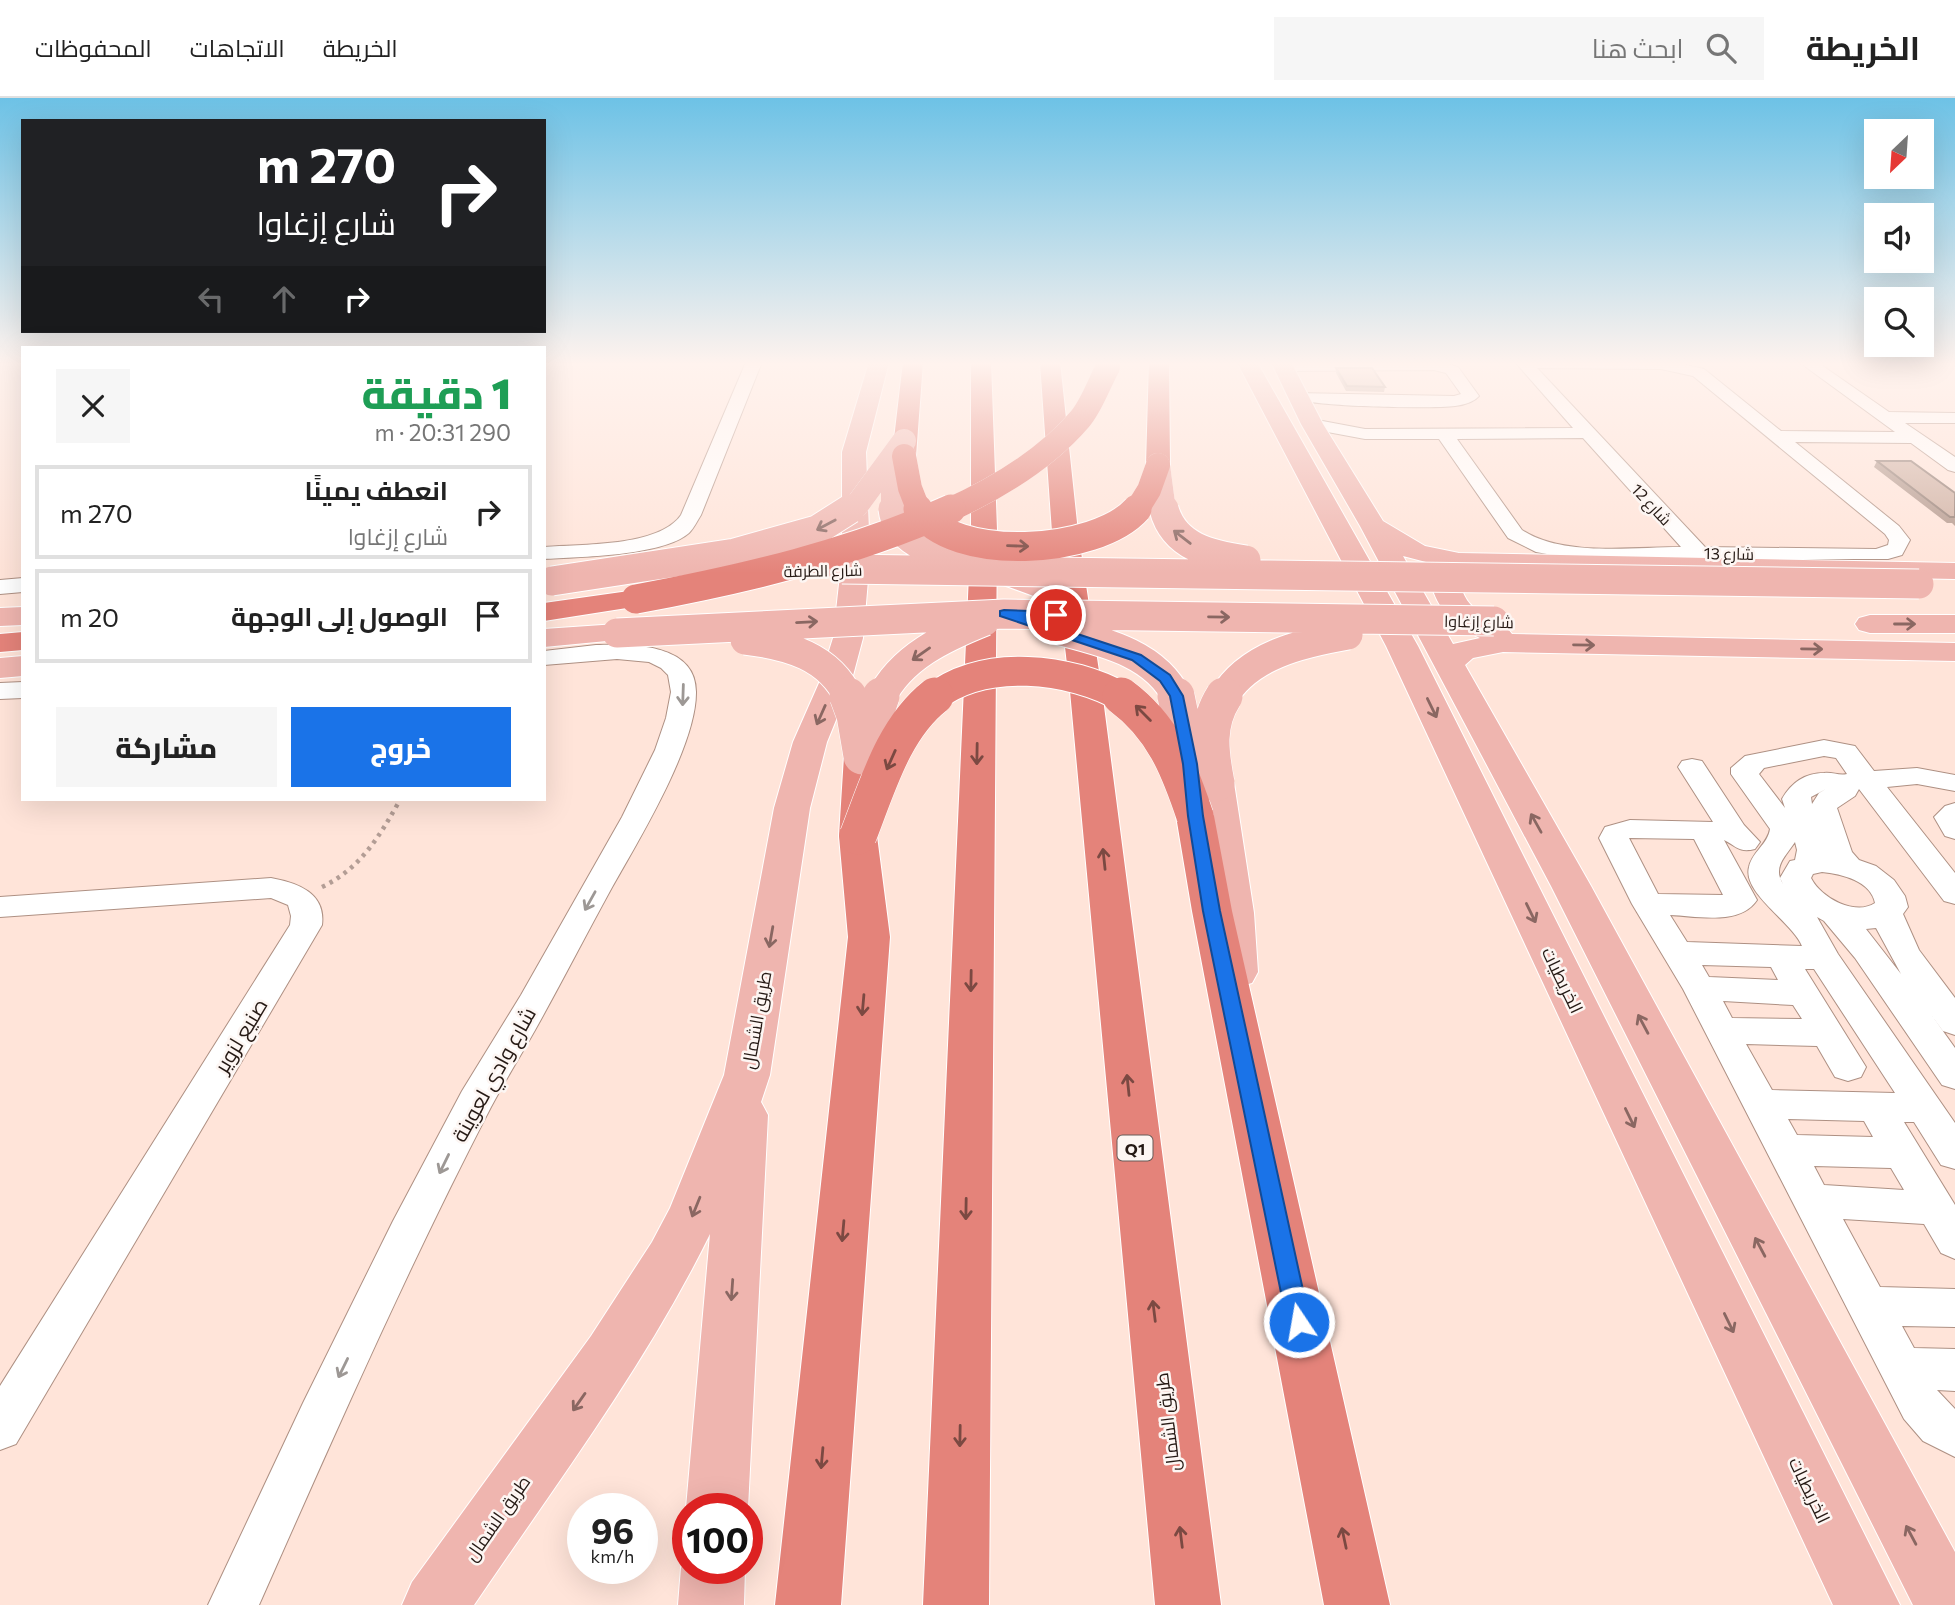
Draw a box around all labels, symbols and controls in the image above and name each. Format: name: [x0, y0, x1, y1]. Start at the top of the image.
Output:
search box: [1274, 17, 1764, 80]
text: الخريطة: [1806, 26, 1920, 67]
icon: search: [1702, 29, 1740, 67]
text: ابحث هنا: [1592, 32, 1684, 63]
text: المحفوظات: [35, 33, 152, 62]
text: الاتجاهات: [190, 33, 285, 62]
text: الخريطة: [323, 33, 398, 62]
north arrow: [1864, 119, 1934, 189]
map controls: [1864, 119, 1934, 357]
text: 270 m: [257, 133, 396, 193]
icon: right: [420, 147, 511, 238]
text: شارع إزغاوا: [256, 202, 396, 242]
button: sound: [1864, 203, 1934, 273]
icon: left: [192, 280, 230, 318]
icon: ahead: [265, 280, 303, 318]
icon: right: [338, 280, 376, 318]
button: search: [1864, 287, 1934, 357]
text: 1 دقيقة: [361, 366, 511, 418]
button: close: [56, 369, 130, 443]
text: 290 m · 20:31: [375, 418, 511, 446]
text: انعطف يمينًا: [304, 474, 448, 505]
street label: شارع 12: [1626, 479, 1676, 531]
icon: right: [469, 493, 507, 531]
text: 270 m: [60, 497, 133, 528]
one-way arrow: [816, 519, 837, 533]
text: شارع إزغاوا: [348, 522, 448, 550]
one-way arrow: [1173, 529, 1191, 544]
one-way arrow: [1006, 539, 1029, 552]
street label: شارع 13: [1704, 543, 1754, 566]
street label: شارع الطرفة: [784, 560, 862, 583]
pin: [1026, 585, 1086, 645]
icon: arrive: [1037, 596, 1075, 634]
icon: arrive: [469, 597, 507, 635]
text: الوصول إلى الوجهة: [231, 600, 448, 631]
text: 20 m: [60, 601, 119, 632]
one-way arrow: [1207, 611, 1230, 624]
street label: شارع إزغاوا: [1444, 611, 1514, 634]
one-way arrow: [795, 616, 818, 629]
one-way arrow: [1893, 617, 1916, 631]
one-way arrow: [1572, 638, 1595, 651]
one-way arrow: [1800, 642, 1823, 656]
one-way arrow: [912, 647, 931, 661]
one-way arrow: [677, 683, 690, 706]
one-way arrow: [1426, 697, 1439, 718]
one-way arrow: [814, 704, 827, 725]
one-way arrow: [1134, 705, 1151, 722]
button: مشاركة: [56, 707, 277, 787]
button: خروج: [291, 707, 511, 787]
one-way arrow: [970, 742, 983, 765]
one-way arrow: [884, 749, 897, 770]
one-way arrow: [1529, 813, 1542, 834]
one-way arrow: [1097, 848, 1110, 871]
one-way arrow: [582, 890, 596, 910]
one-way arrow: [1524, 902, 1538, 923]
one-way arrow: [764, 925, 778, 948]
street label: الخريطيات: [1537, 943, 1588, 1017]
street label: طريق الشمال: [737, 969, 777, 1071]
one-way arrow: [965, 969, 978, 992]
street label: صنيع لزوير: [208, 993, 274, 1079]
one-way arrow: [856, 993, 869, 1016]
street label: شارع وادي لعوينة: [446, 1002, 545, 1148]
one-way arrow: [1636, 1014, 1650, 1034]
one-way arrow: [1121, 1074, 1134, 1097]
one-way arrow: [1623, 1107, 1637, 1128]
road number: Q1: [1118, 1136, 1152, 1160]
one-way arrow: [436, 1153, 450, 1174]
one-way arrow: [689, 1196, 702, 1217]
one-way arrow: [959, 1197, 973, 1220]
one-way arrow: [836, 1220, 849, 1242]
one-way arrow: [1753, 1237, 1766, 1258]
one-way arrow: [725, 1278, 738, 1300]
position arrow: [1262, 1285, 1336, 1359]
one-way arrow: [1148, 1300, 1161, 1323]
one-way arrow: [1722, 1312, 1736, 1333]
one-way arrow: [336, 1357, 350, 1378]
street label: طريق الشمال: [1150, 1371, 1186, 1473]
one-way arrow: [572, 1392, 586, 1411]
one-way arrow: [954, 1424, 967, 1447]
one-way arrow: [815, 1446, 828, 1469]
street label: الخريطيات: [1784, 1453, 1835, 1527]
street label: طريق الشمال: [460, 1471, 536, 1566]
speed limit sign: 100: [672, 1493, 763, 1584]
text: 96: [591, 1508, 634, 1551]
one-way arrow: [1904, 1525, 1917, 1546]
one-way arrow: [1174, 1526, 1187, 1549]
one-way arrow: [1336, 1527, 1350, 1550]
text: km/h: [591, 1545, 634, 1567]

